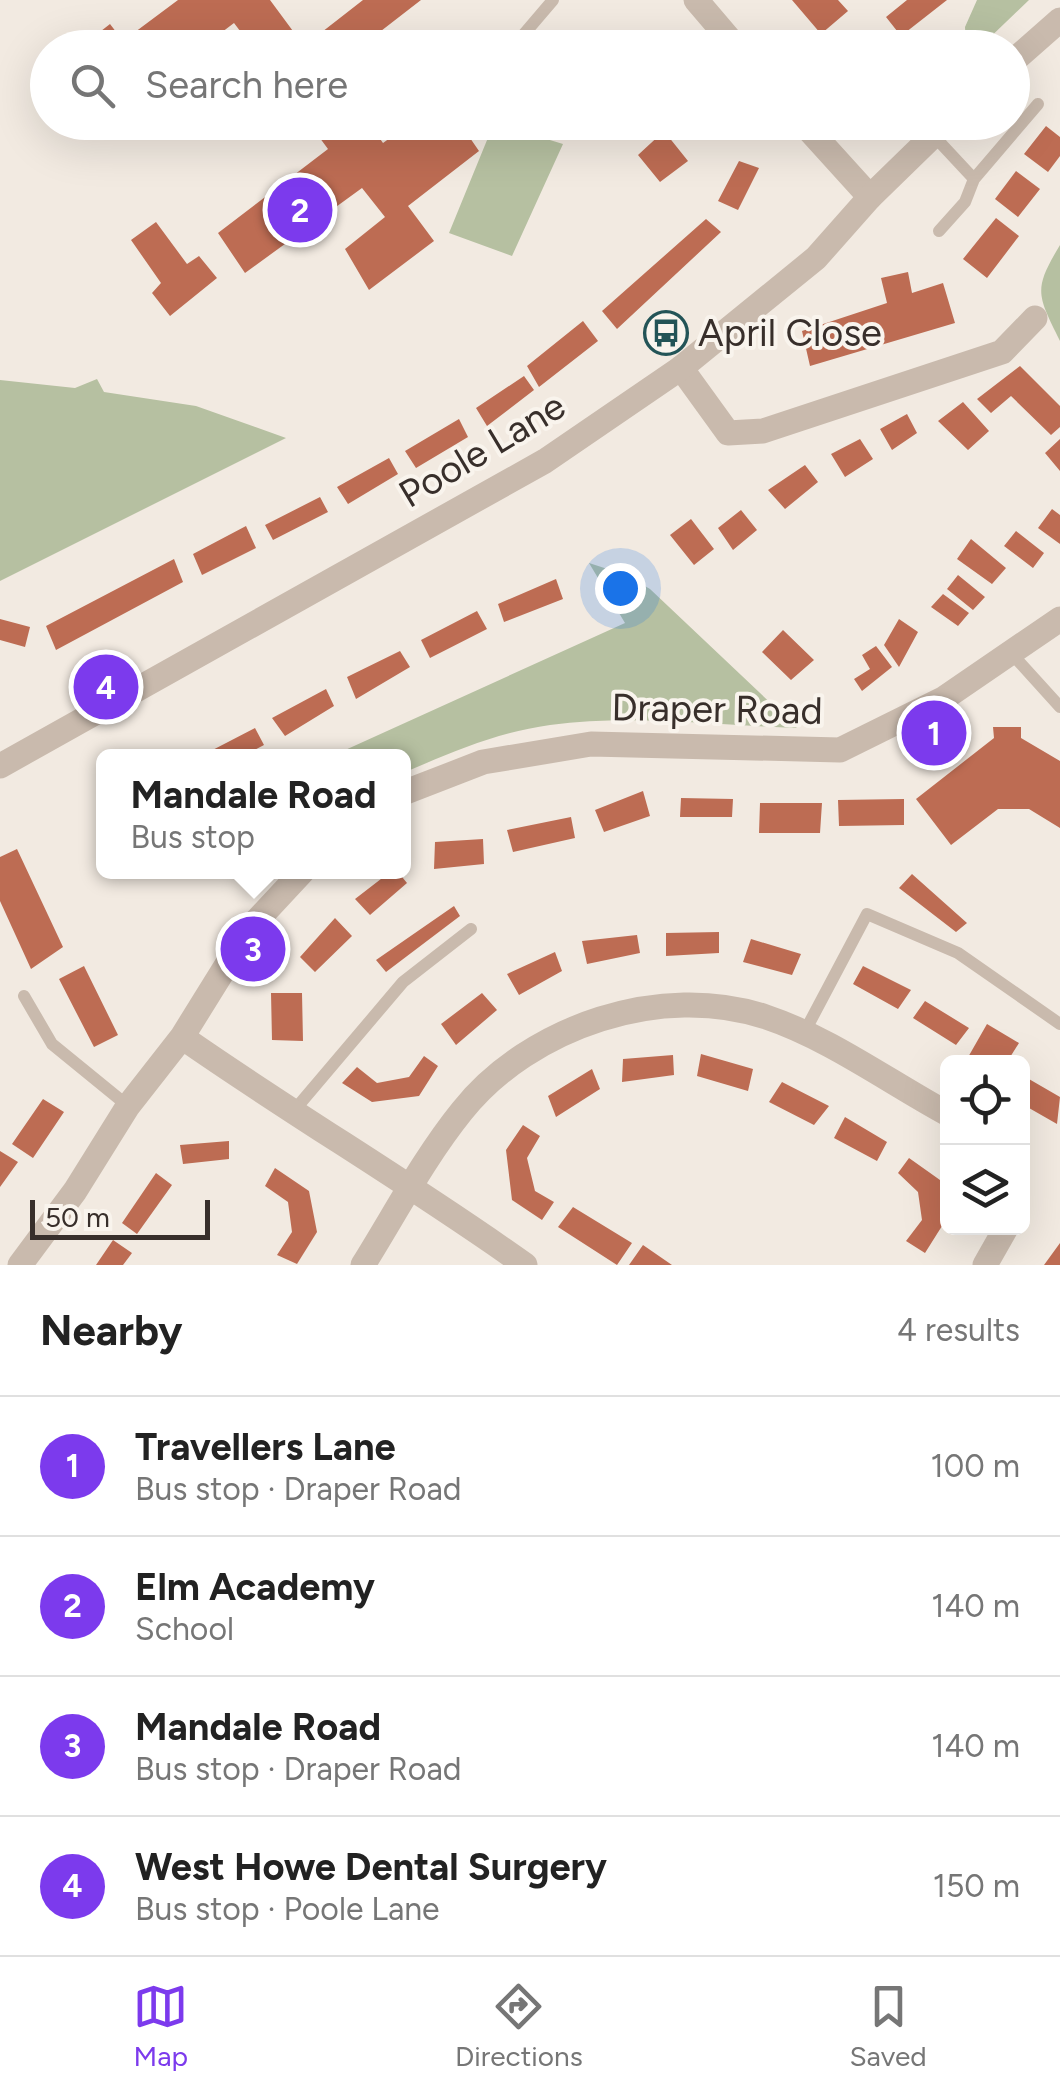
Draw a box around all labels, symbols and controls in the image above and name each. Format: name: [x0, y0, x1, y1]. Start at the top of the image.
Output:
search box: [30, 30, 1030, 140]
icon: search: [65, 58, 120, 113]
text: Search here: [145, 62, 348, 108]
pin: 2: [268, 172, 332, 248]
bus stop icon: April Close: [643, 310, 689, 356]
place label: April Close: [698, 310, 882, 356]
street label: Poole Lane: [391, 383, 573, 517]
your location: [595, 563, 646, 614]
pin: 4: [74, 650, 138, 724]
street label: Draper Road: [611, 684, 823, 734]
pin: 1: [902, 696, 966, 770]
popup: [96, 749, 411, 879]
text: Mandale Road: [130, 772, 377, 818]
text: Bus stop: [130, 818, 255, 856]
pin: 3: [220, 912, 286, 986]
map controls: [940, 1055, 1030, 1235]
button: locate: [940, 1055, 1030, 1145]
button: layers: [940, 1145, 1030, 1235]
scale bar: [30, 1195, 210, 1240]
text: 50 m: [45, 1200, 110, 1234]
text: Nearby: [40, 1305, 182, 1356]
text: 4 results: [897, 1311, 1020, 1349]
text: Travellers Lane: [135, 1424, 396, 1470]
text: 1: [66, 1447, 79, 1485]
text: 100 m: [931, 1447, 1020, 1485]
text: Bus stop · Draper Road: [135, 1470, 461, 1508]
text: Elm Academy: [135, 1564, 375, 1610]
text: 2: [63, 1587, 82, 1625]
text: 140 m: [931, 1587, 1020, 1625]
text: School: [135, 1610, 234, 1648]
text: Mandale Road: [135, 1704, 381, 1750]
text: 3: [64, 1727, 81, 1765]
text: 140 m: [931, 1727, 1020, 1765]
text: Bus stop · Draper Road: [135, 1750, 461, 1788]
text: West Howe Dental Surgery: [135, 1844, 607, 1890]
text: 4: [62, 1867, 83, 1905]
text: 150 m: [933, 1867, 1020, 1905]
text: Bus stop · Poole Lane: [135, 1890, 440, 1928]
tab: Map: [133, 1979, 188, 2073]
tab: Directions: [455, 1979, 583, 2073]
tab: Saved: [849, 1979, 927, 2073]

